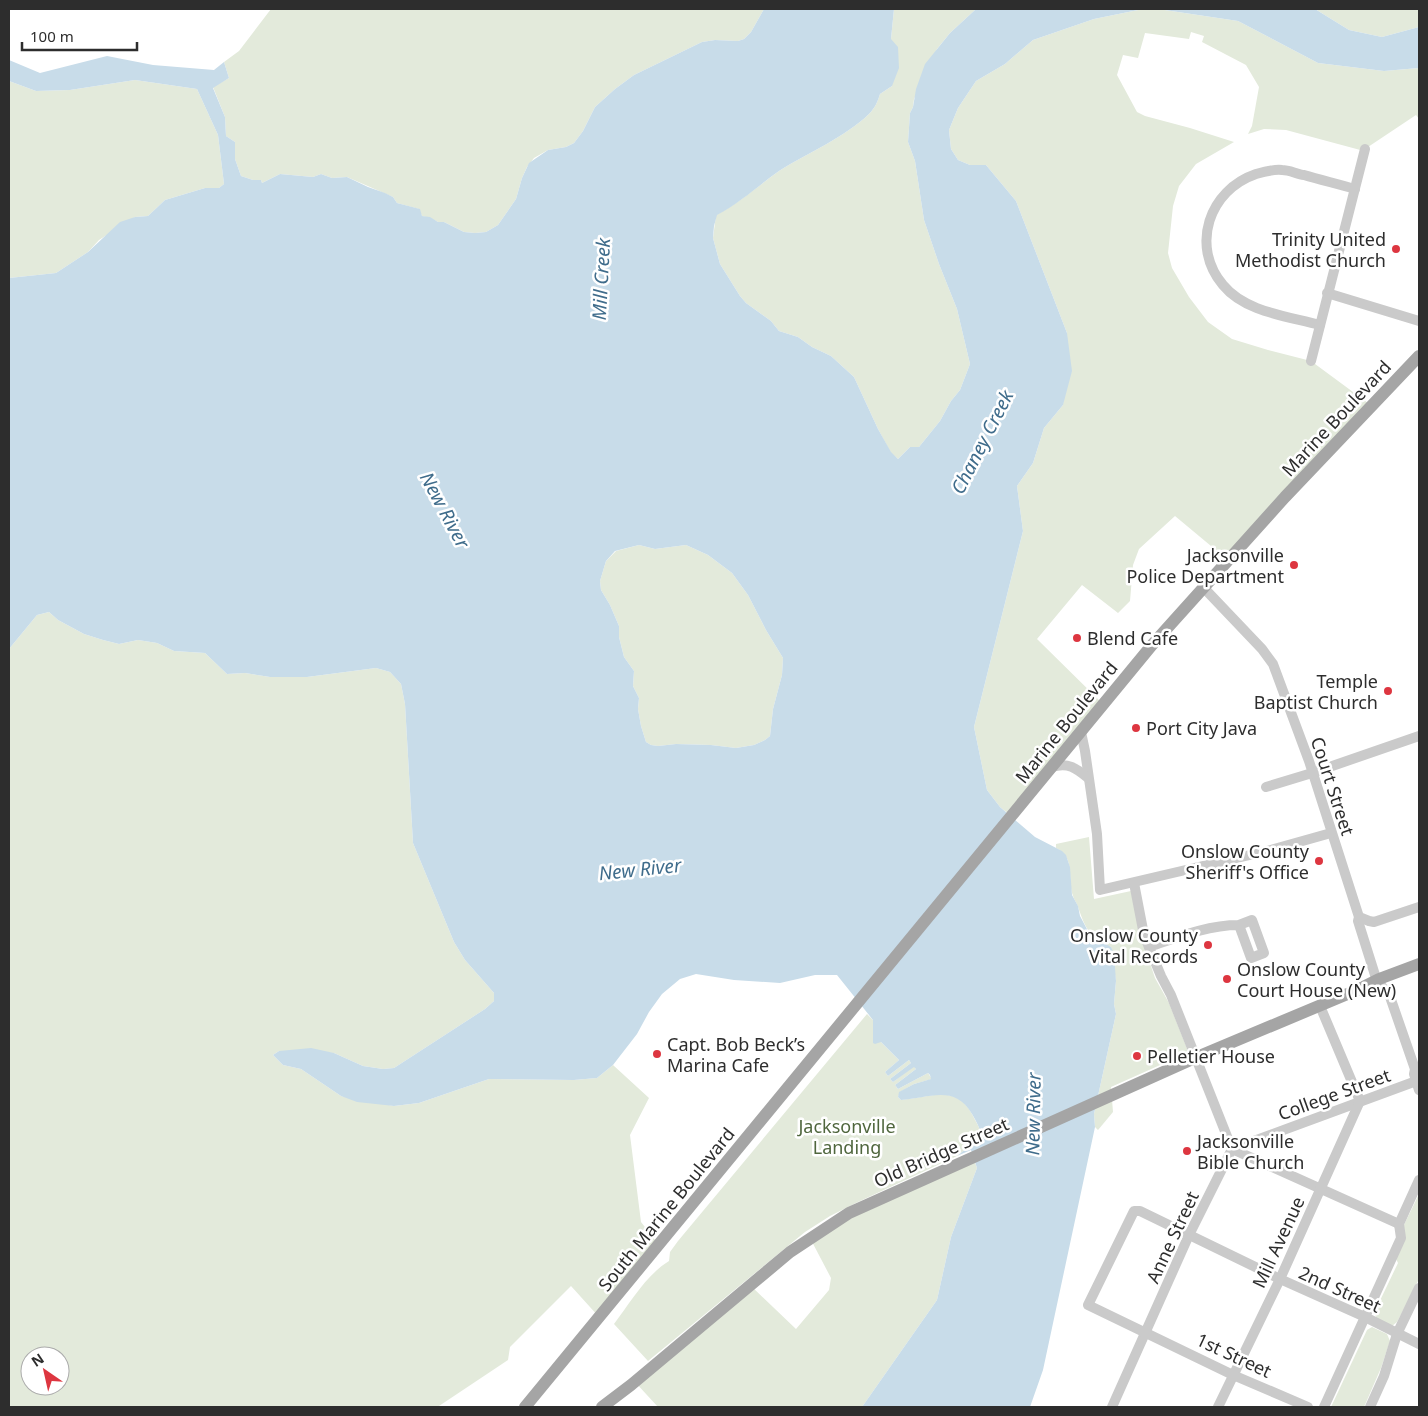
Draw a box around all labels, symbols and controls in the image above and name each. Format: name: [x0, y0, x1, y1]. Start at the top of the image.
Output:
scale bar: [22, 20, 138, 52]
text: 100 m: [30, 26, 74, 46]
place label: Trinity United Methodist Church: [1235, 227, 1386, 272]
water label: Mill Creek: [586, 237, 616, 321]
marker: Trinity United Methodist Church: [1390, 243, 1402, 255]
street label: Marine Boulevard: [1276, 355, 1396, 481]
water label: Chaney Creek: [945, 385, 1020, 499]
water label: New River: [414, 467, 477, 554]
place label: Jacksonville Police Department: [1126, 543, 1284, 588]
marker: Jacksonville Police Department: [1288, 559, 1300, 571]
place label: Blend Cafe: [1087, 626, 1178, 650]
marker: Blend Cafe: [1071, 632, 1083, 644]
street label: Marine Boulevard: [1009, 656, 1123, 788]
place label: Temple Baptist Church: [1254, 669, 1378, 714]
marker: Temple Baptist Church: [1382, 685, 1394, 697]
place label: Port City Java: [1146, 716, 1257, 740]
marker: Port City Java: [1130, 722, 1142, 734]
street label: Court Street: [1306, 734, 1360, 839]
place label: Onslow County Sheriff's Office: [1181, 839, 1310, 884]
water label: New River: [597, 852, 684, 886]
marker: Onslow County Sheriff's Office: [1313, 855, 1325, 867]
place label: Onslow County Vital Records: [1070, 923, 1199, 968]
marker: Onslow County Vital Records: [1202, 939, 1214, 951]
place label: Onslow County Court House (New): [1237, 957, 1396, 1002]
marker: Onslow County Court House (New): [1221, 973, 1233, 985]
place label: Capt. Bob Beck’s Marina Cafe: [667, 1032, 805, 1077]
place label: Pelletier House: [1147, 1044, 1275, 1068]
marker: Capt. Bob Beck’s Marina Cafe: [651, 1048, 663, 1060]
marker: Pelletier House: [1131, 1050, 1143, 1062]
street label: College Street: [1275, 1062, 1394, 1125]
water label: New River: [1019, 1071, 1047, 1156]
street label: Old Bridge Street: [870, 1111, 1013, 1193]
park label: Jacksonville Landing: [796, 1114, 896, 1159]
street label: South Marine Boulevard: [592, 1122, 740, 1296]
place label: Jacksonville Bible Church: [1195, 1129, 1304, 1174]
marker: Jacksonville Bible Church: [1181, 1145, 1193, 1157]
street label: Anne Street: [1140, 1187, 1204, 1287]
street label: Mill Avenue: [1246, 1192, 1310, 1292]
street label: 2nd Street: [1295, 1260, 1385, 1318]
street label: 1st Street: [1193, 1327, 1276, 1383]
north arrow: [20, 1346, 70, 1396]
text: N: [27, 1349, 47, 1371]

